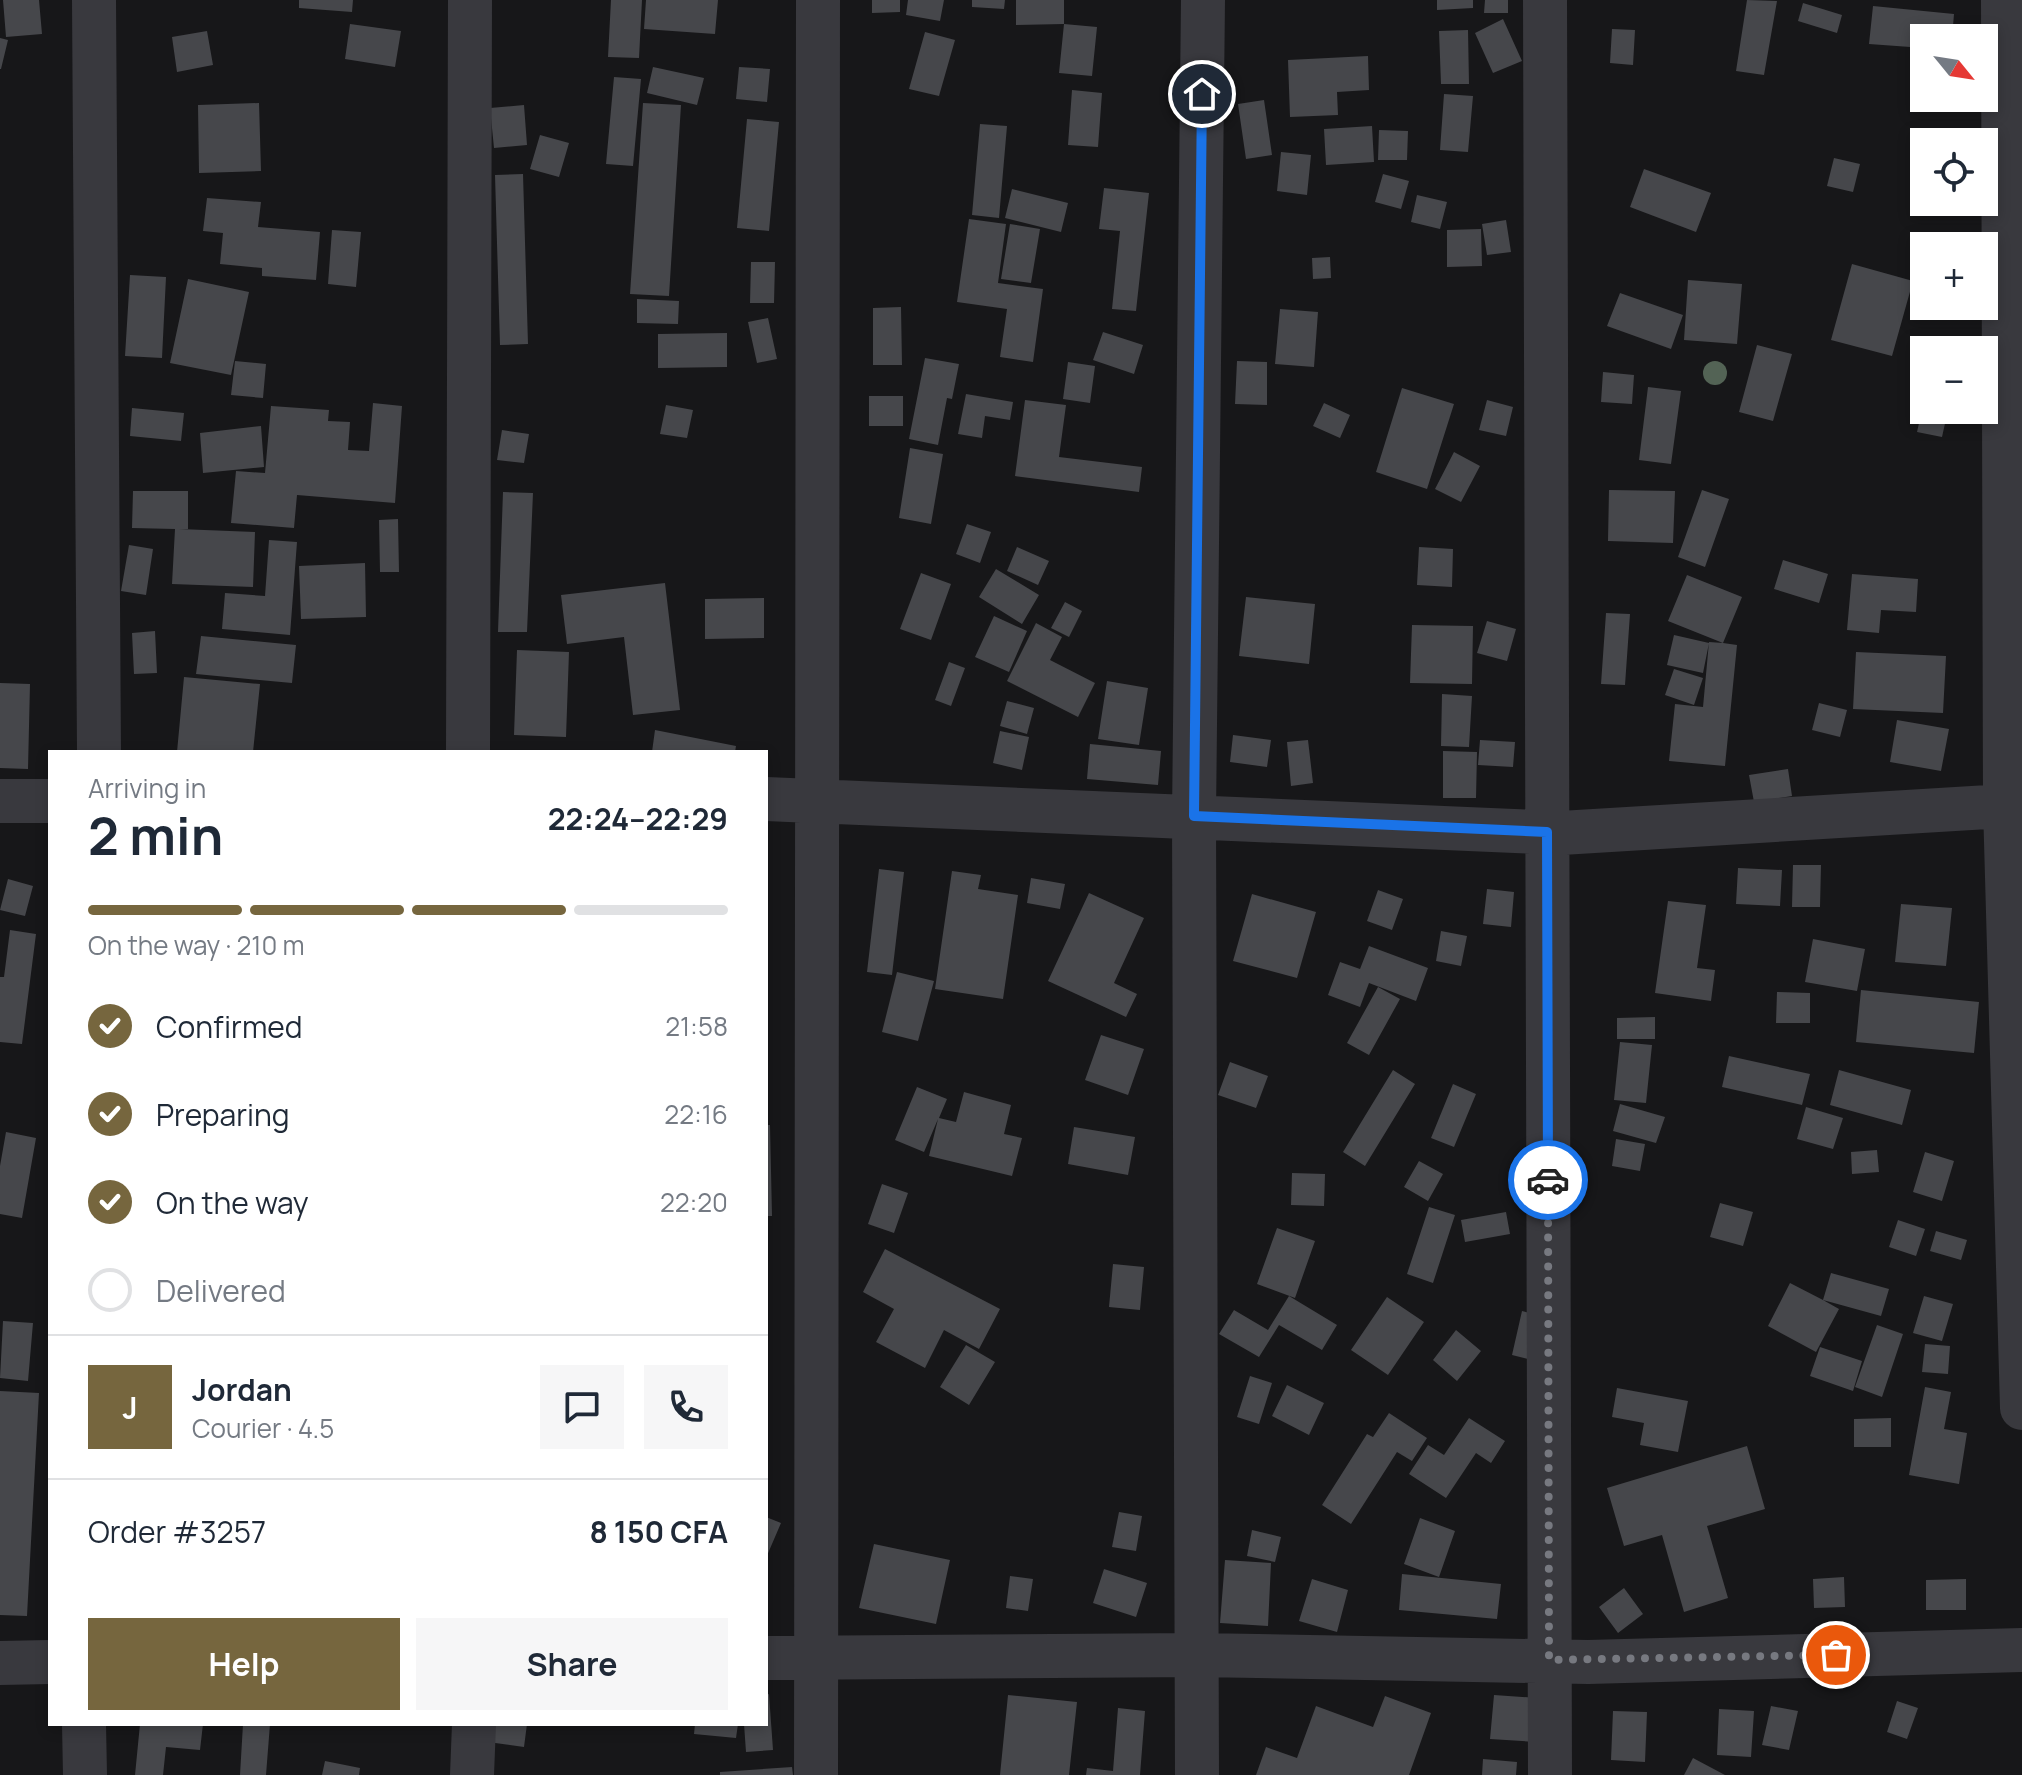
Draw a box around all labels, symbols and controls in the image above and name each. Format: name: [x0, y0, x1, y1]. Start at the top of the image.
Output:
north arrow: [1910, 24, 1998, 112]
map controls: [1910, 24, 1998, 424]
pin: [1168, 60, 1236, 128]
icon: home: [1180, 72, 1224, 116]
button: locate: [1910, 128, 1998, 216]
button: +: [1910, 232, 1998, 320]
button: −: [1910, 336, 1998, 424]
text: Arriving in: [88, 770, 206, 806]
text: 22:24–22:29: [548, 798, 728, 839]
text: 2 min: [88, 800, 223, 871]
text: On the way · 210 m: [88, 927, 305, 963]
icon: check: [88, 1004, 132, 1048]
text: Confirmed: [156, 1006, 303, 1047]
text: 21:58: [665, 1008, 728, 1044]
icon: check: [88, 1092, 132, 1136]
text: Preparing: [156, 1094, 290, 1135]
text: 22:16: [664, 1096, 728, 1132]
courier: [1508, 1140, 1588, 1220]
icon: car: [1526, 1158, 1570, 1202]
icon: check: [88, 1180, 132, 1224]
text: On the way: [156, 1182, 309, 1223]
text: 22:20: [660, 1184, 728, 1220]
text: Delivered: [156, 1270, 286, 1311]
button: chat: [540, 1365, 624, 1449]
button: phone: [644, 1365, 728, 1449]
text: Jordan: [192, 1369, 292, 1410]
text: J: [122, 1387, 138, 1428]
text: Courier · 4.5: [192, 1410, 334, 1446]
text: Order #3257: [88, 1511, 266, 1552]
text: 8 150 CFA: [589, 1511, 728, 1552]
button: Help: [88, 1618, 400, 1710]
button: Share: [416, 1618, 728, 1710]
pin: [1802, 1621, 1870, 1689]
icon: bag: [1814, 1633, 1858, 1677]

